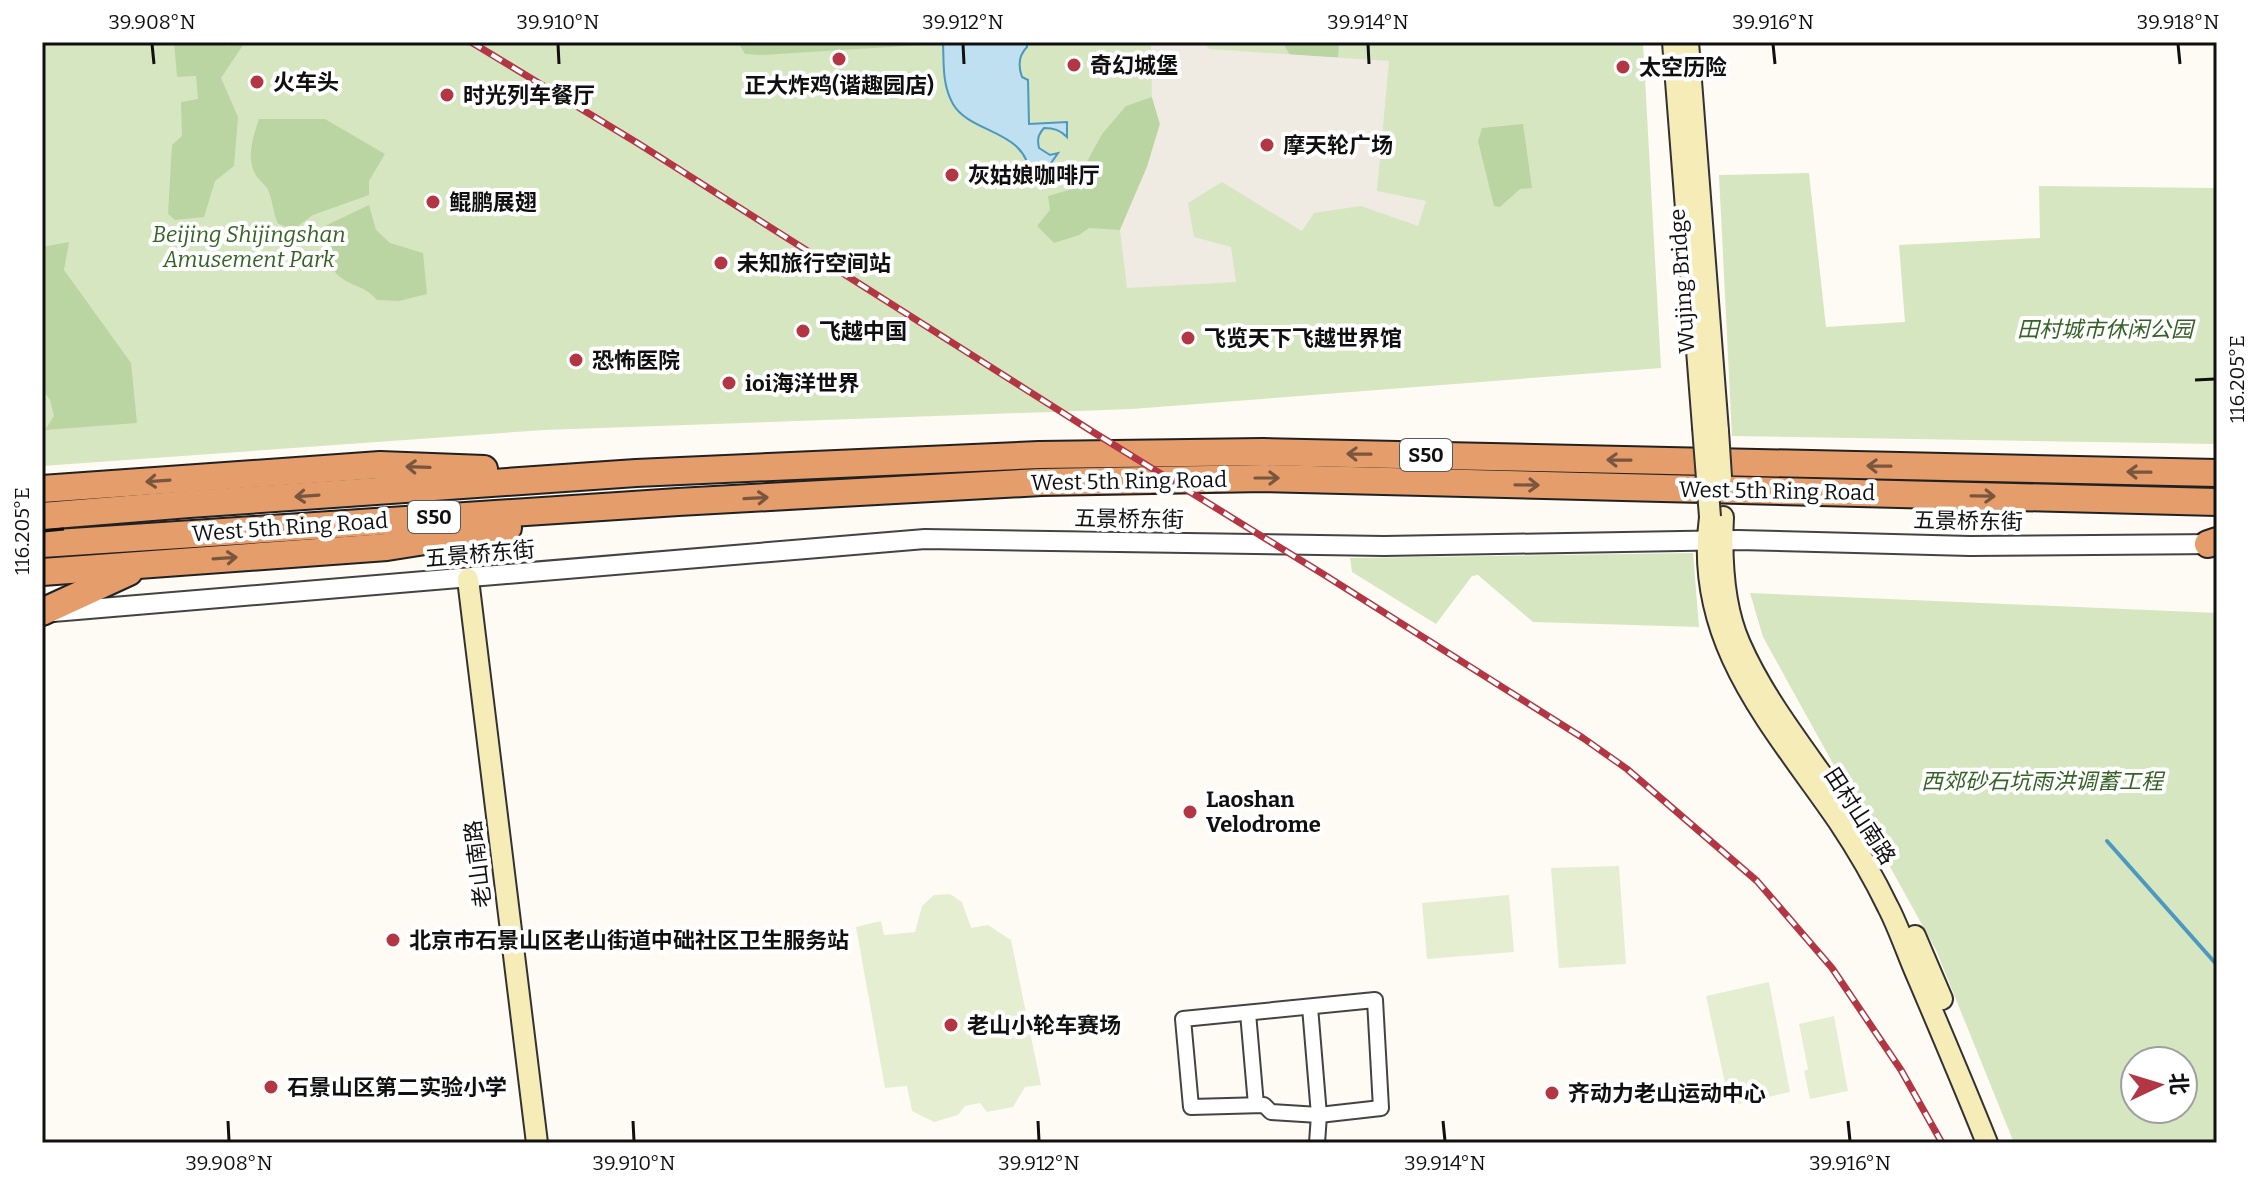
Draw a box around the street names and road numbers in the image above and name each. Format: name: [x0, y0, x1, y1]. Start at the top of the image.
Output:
street label: Wujing Bridge: [1663, 208, 1701, 354]
road number: S50: [1400, 439, 1452, 471]
street label: West 5th Ring Road: [1031, 466, 1227, 496]
street label: West 5th Ring Road: [1679, 476, 1875, 506]
road number: S50: [408, 501, 460, 533]
street label: 五景桥东街: [1074, 505, 1184, 533]
street label: West 5th Ring Road: [191, 507, 389, 547]
street label: 五景桥东街: [1913, 507, 2023, 535]
street label: 五景桥东街: [424, 536, 536, 572]
street label: 田村山南路: [1819, 763, 1901, 869]
street label: 老山南路: [459, 819, 497, 909]

